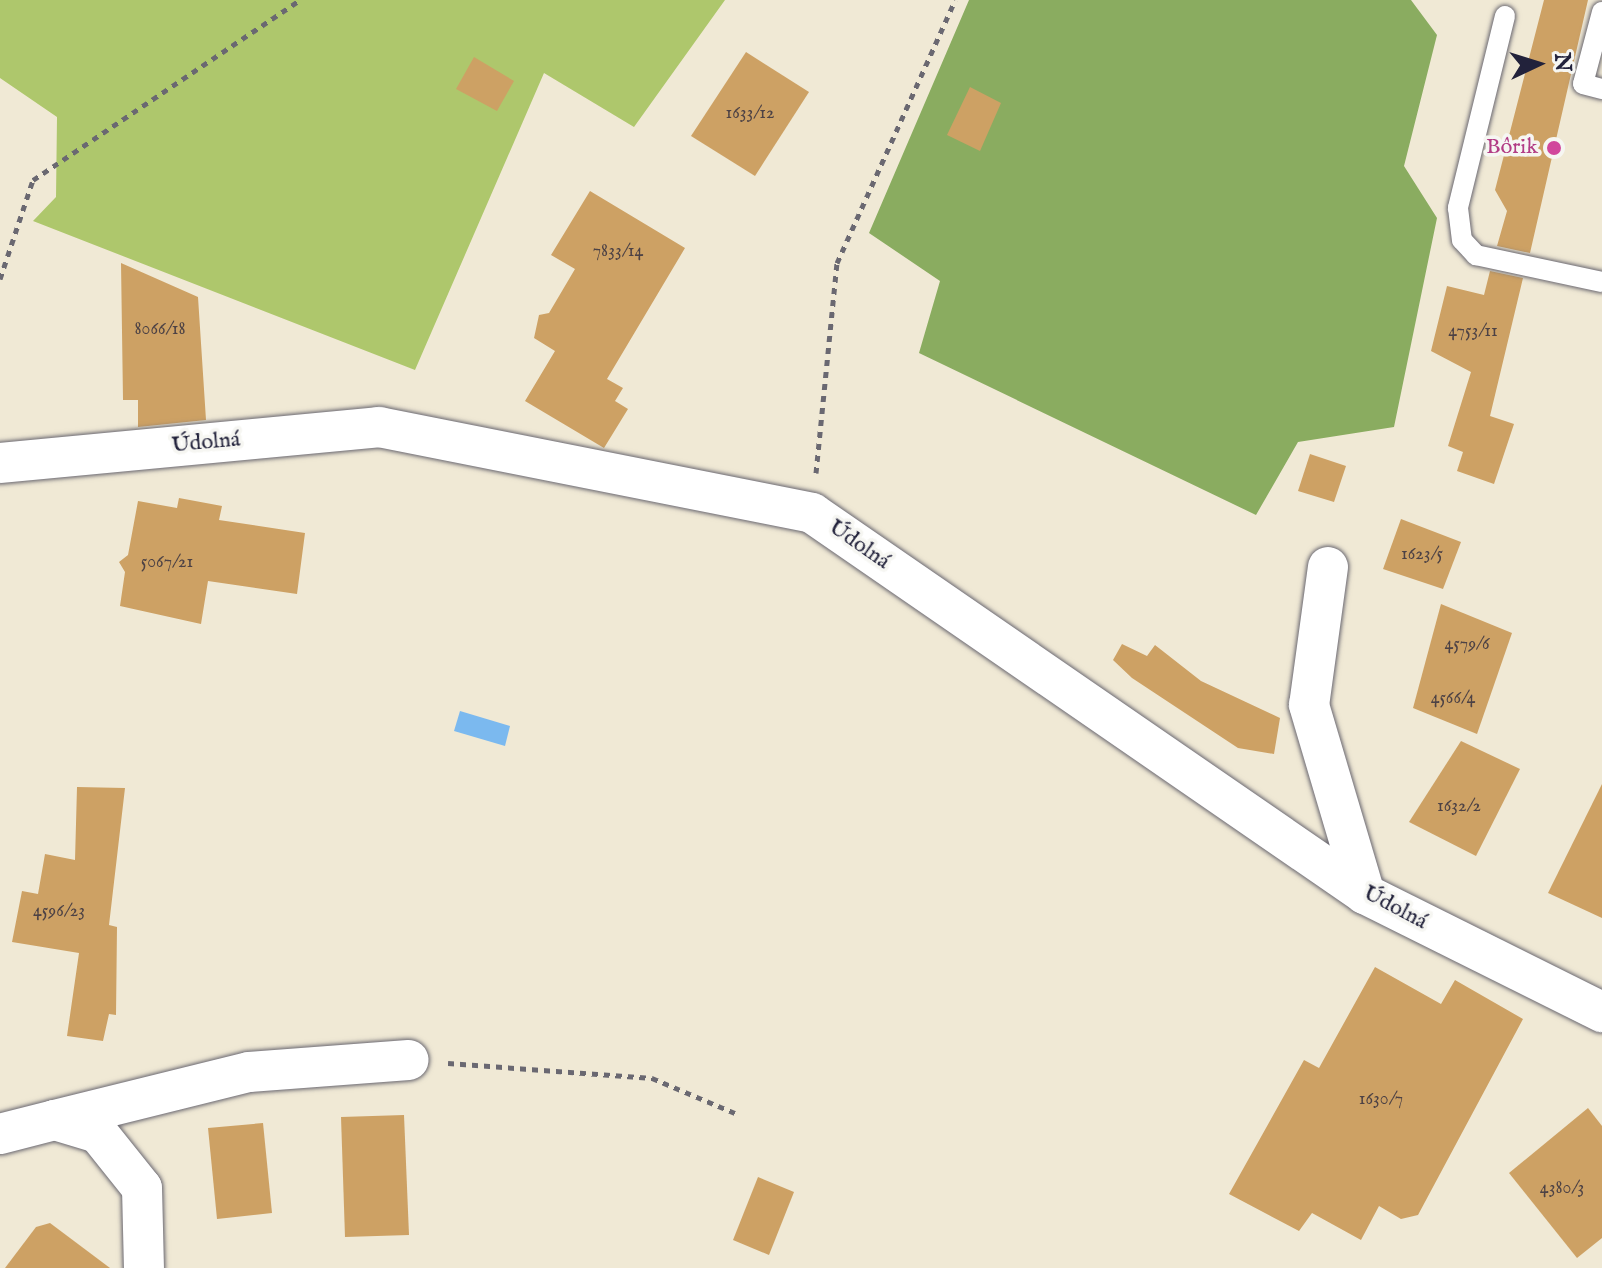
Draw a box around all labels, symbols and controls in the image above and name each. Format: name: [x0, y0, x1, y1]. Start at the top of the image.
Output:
north arrow: [1498, 24, 1578, 104]
text: N: [1547, 52, 1577, 73]
house number: 1633/12: [725, 103, 775, 125]
place label: Bôrik: [1486, 135, 1538, 161]
marker: Bôrik: [1545, 139, 1563, 157]
house number: 7833/14: [593, 241, 643, 263]
house number: 8066/18: [135, 319, 185, 341]
house number: 4753/11: [1448, 321, 1498, 343]
street label: Údolná: [171, 427, 241, 459]
street label: Údolná: [823, 514, 895, 576]
house number: 1623/5: [1401, 544, 1443, 566]
house number: 5067/21: [141, 552, 193, 574]
house number: 4579/6: [1444, 634, 1490, 656]
house number: 4566/4: [1431, 688, 1475, 710]
house number: 1632/2: [1437, 796, 1481, 818]
street label: Údolná: [1358, 880, 1432, 936]
house number: 4596/23: [33, 901, 85, 923]
house number: 1630/7: [1359, 1089, 1403, 1111]
house number: 4380/3: [1540, 1178, 1584, 1200]

